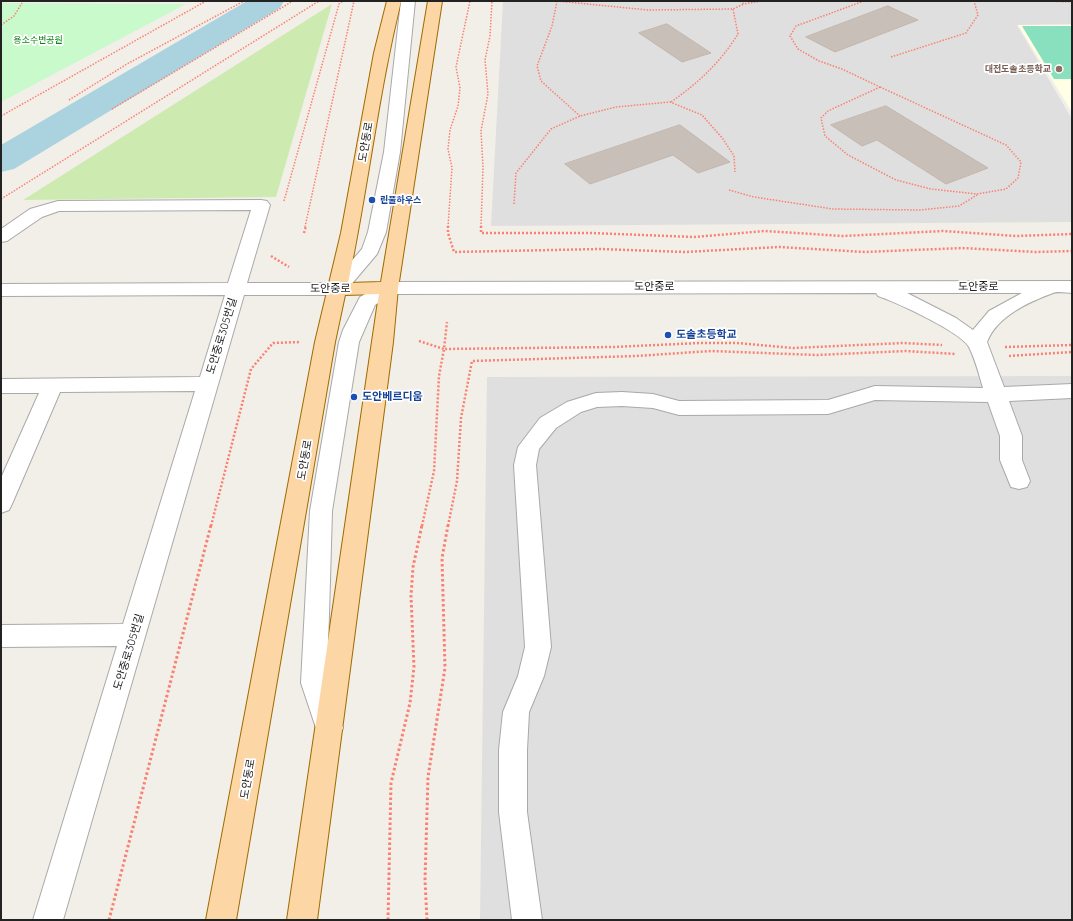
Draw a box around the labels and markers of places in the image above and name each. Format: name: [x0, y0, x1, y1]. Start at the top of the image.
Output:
place label: 대전도솔초등학교: [985, 64, 1051, 74]
marker: 대전도솔초등학교: [1054, 64, 1064, 74]
marker: 린풀하우스: [367, 195, 377, 205]
place label: 린풀하우스: [380, 195, 421, 205]
place label: 도솔초등학교: [676, 328, 737, 342]
marker: 도솔초등학교: [663, 330, 673, 340]
place label: 도안베르디움: [362, 390, 423, 404]
marker: 도안베르디움: [349, 392, 359, 402]

